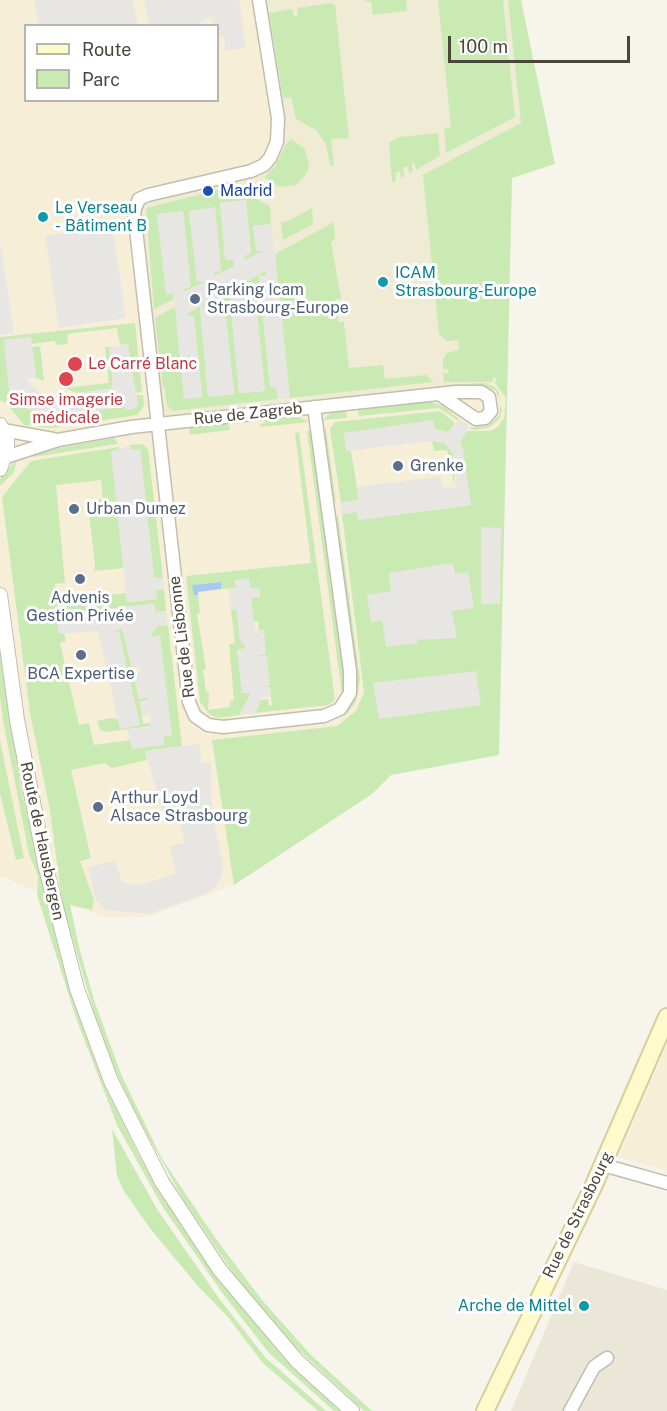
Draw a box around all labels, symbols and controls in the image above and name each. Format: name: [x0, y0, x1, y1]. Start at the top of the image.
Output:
legend: [24, 24, 219, 102]
scale bar: [451, 24, 632, 62]
text: 100 m: [459, 36, 508, 57]
text: Route: [82, 39, 131, 60]
text: Parc: [82, 69, 120, 90]
place label: Madrid: [220, 181, 272, 201]
marker: Madrid: [201, 184, 215, 198]
place label: Le Verseau - Bâtiment B: [55, 198, 147, 236]
marker: Le Verseau - Bâtiment B: [36, 210, 50, 224]
place label: ICAM Strasbourg-Europe: [395, 263, 537, 301]
marker: ICAM Strasbourg-Europe: [376, 275, 390, 289]
place label: Parking Icam Strasbourg-Europe: [207, 280, 349, 318]
marker: Parking Icam Strasbourg-Europe: [188, 292, 202, 306]
place label: Le Carré Blanc: [88, 354, 197, 374]
marker: Le Carré Blanc: [66, 355, 84, 373]
marker: Simse imagerie médicale: [57, 370, 75, 388]
place label: Simse imagerie médicale: [9, 390, 123, 428]
street label: Rue de Zagreb: [193, 399, 303, 429]
place label: Grenke: [410, 456, 464, 476]
marker: Grenke: [391, 459, 405, 473]
place label: Urban Dumez: [86, 499, 186, 519]
marker: Urban Dumez: [67, 502, 81, 516]
marker: Advenis Gestion Privée: [73, 572, 87, 586]
street label: Rue de Lisbonne: [165, 575, 199, 699]
place label: Advenis Gestion Privée: [26, 588, 134, 626]
marker: BCA Expertise: [74, 648, 88, 662]
place label: BCA Expertise: [27, 664, 135, 684]
street label: Route de Hausbergen: [16, 760, 68, 922]
place label: Arthur Loyd Alsace Strasbourg: [110, 788, 248, 826]
marker: Arthur Loyd Alsace Strasbourg: [91, 800, 105, 814]
street label: Rue de Strasbourg: [539, 1148, 617, 1282]
place label: Arche de Mittel: [458, 1296, 572, 1316]
marker: Arche de Mittel: [577, 1299, 591, 1313]

